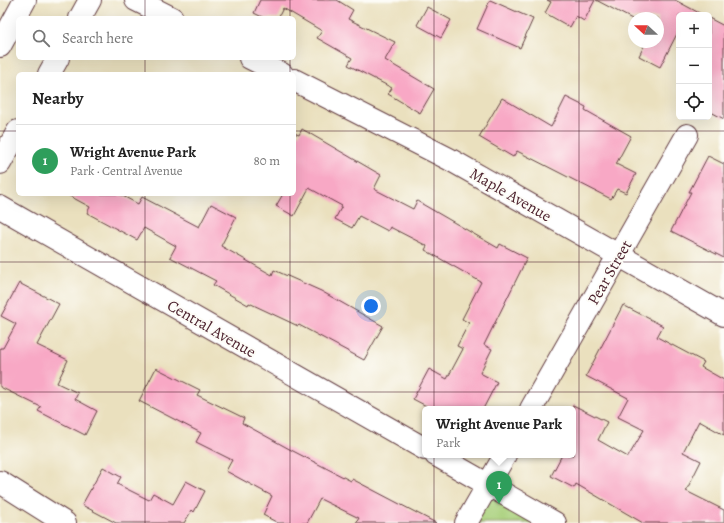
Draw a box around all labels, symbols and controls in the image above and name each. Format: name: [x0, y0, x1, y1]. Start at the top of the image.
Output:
north arrow: [628, 12, 664, 48]
map controls: [676, 12, 712, 120]
button: +: [676, 12, 712, 48]
search box: [16, 16, 296, 60]
icon: search: [30, 27, 52, 49]
text: Search here: [62, 28, 133, 48]
button: −: [676, 48, 712, 84]
button: locate: [676, 84, 712, 120]
text: Nearby: [32, 87, 83, 110]
text: Wright Avenue Park: [70, 142, 196, 162]
text: 1: [43, 152, 47, 169]
text: 80 m: [253, 152, 280, 169]
text: Park · Central Avenue: [70, 162, 183, 179]
street label: Maple Avenue: [466, 163, 555, 227]
street label: Pear Street: [582, 236, 637, 309]
street label: Central Avenue: [163, 295, 260, 363]
your location: [361, 296, 381, 316]
popup: [422, 406, 576, 458]
text: Wright Avenue Park: [436, 414, 562, 434]
text: Park: [436, 434, 460, 451]
pin: 1: [486, 471, 512, 504]

